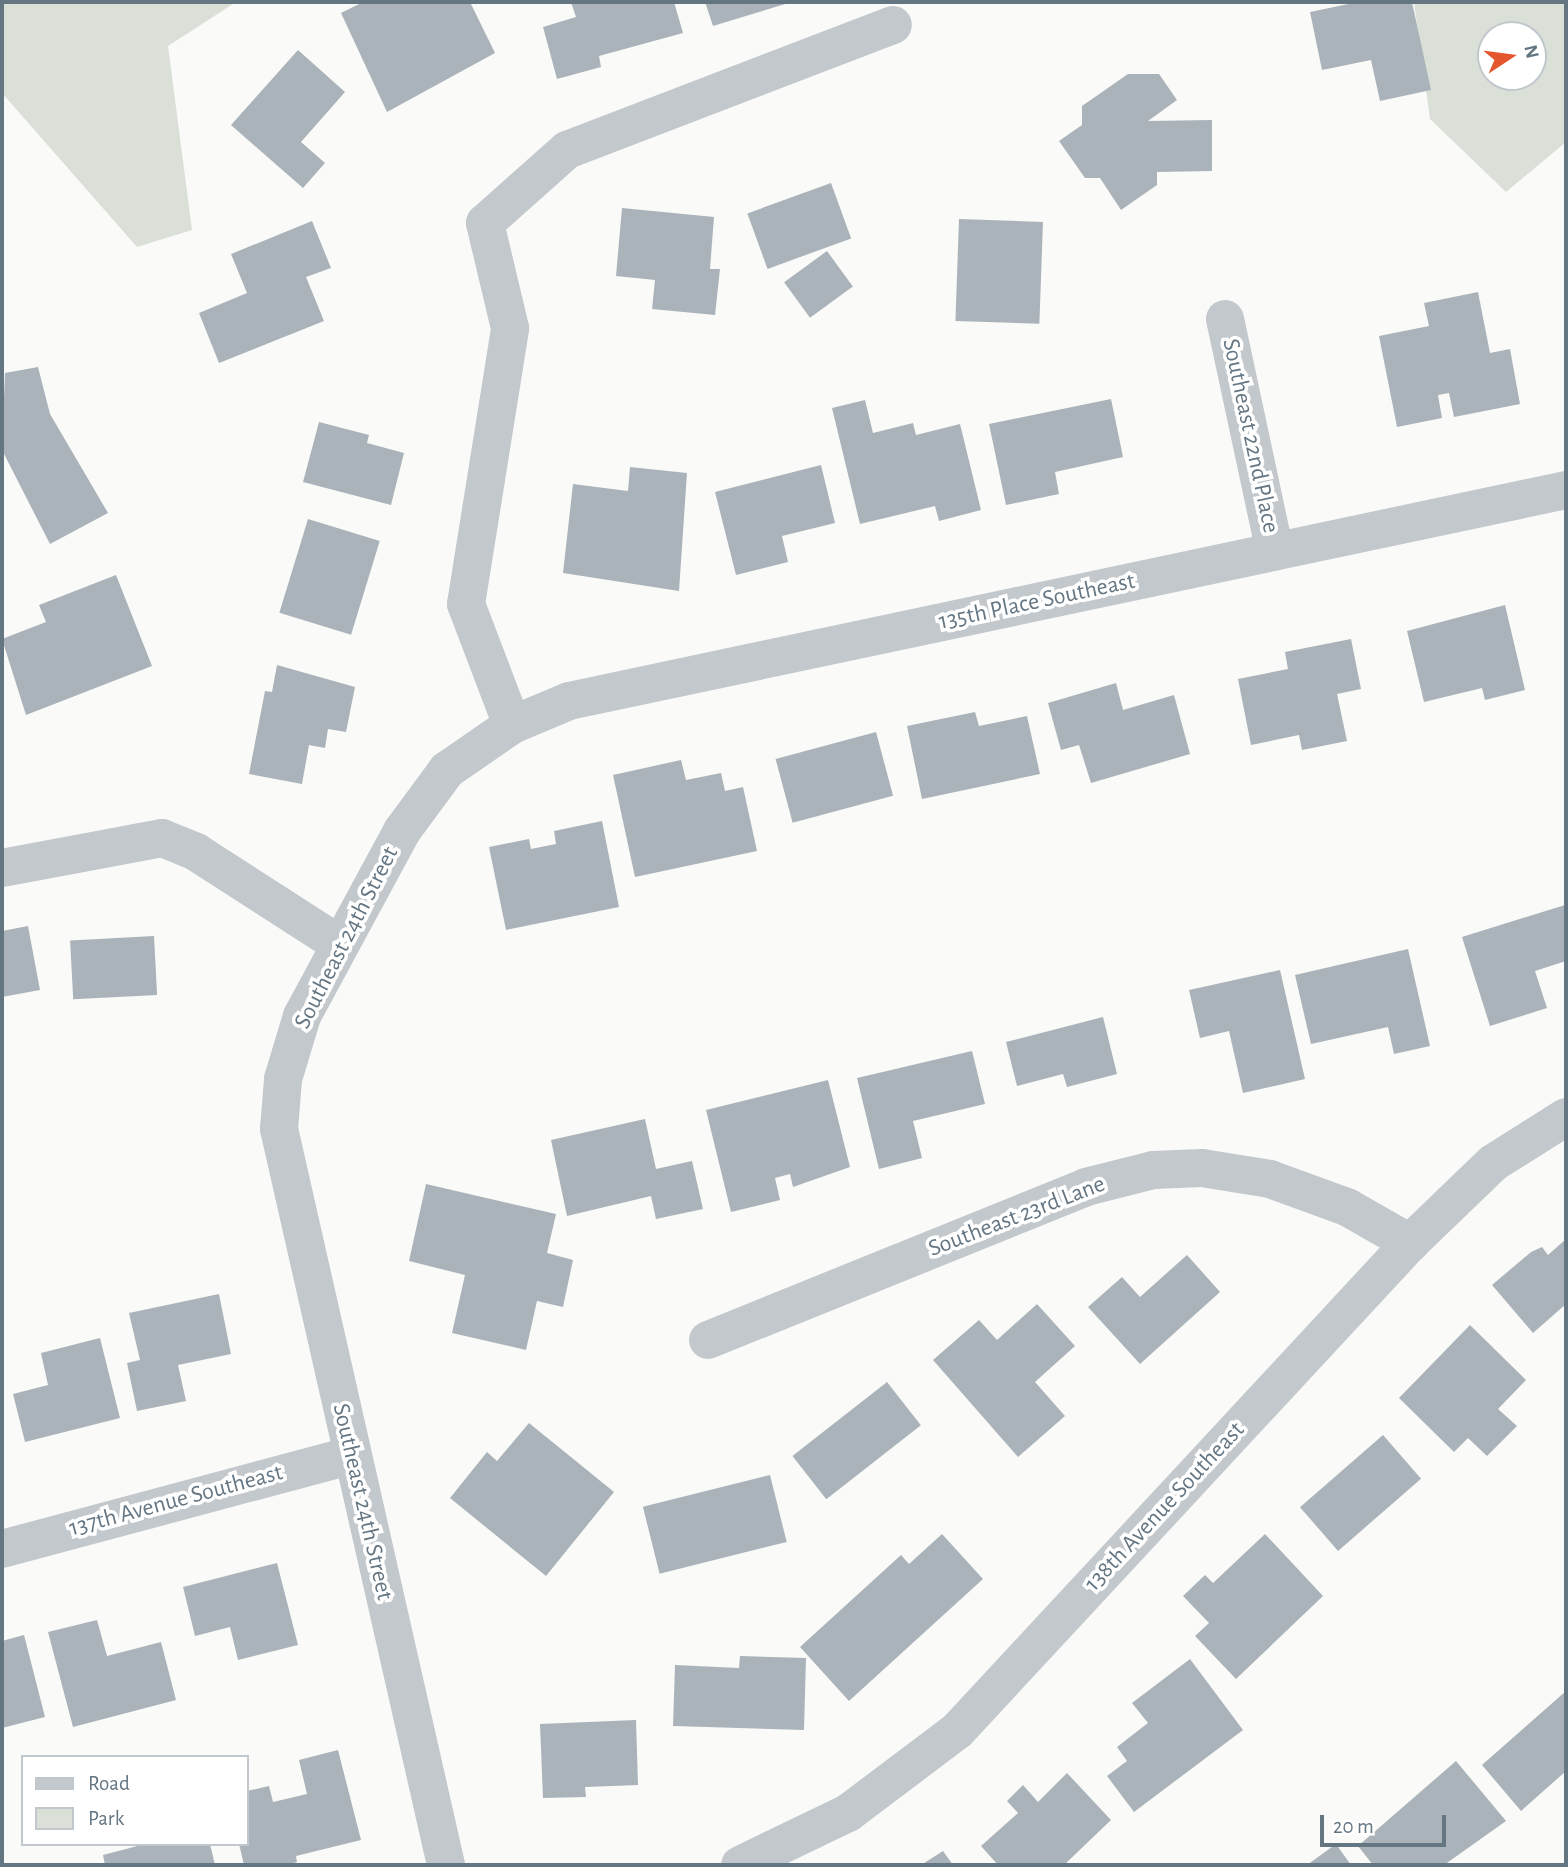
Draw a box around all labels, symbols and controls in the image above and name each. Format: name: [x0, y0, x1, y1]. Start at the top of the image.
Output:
north arrow: [1477, 21, 1547, 91]
text: N: [1520, 43, 1542, 60]
street label: Southeast 22nd Place: [1215, 336, 1285, 536]
street label: 135th Place Southeast: [936, 567, 1138, 637]
street label: Southeast 24th Street: [289, 842, 405, 1034]
street label: Southeast 23rd Lane: [925, 1170, 1109, 1264]
street label: Southeast 24th Street: [325, 1401, 399, 1603]
street label: 138th Avenue Southeast: [1079, 1416, 1251, 1598]
street label: 137th Avenue Southeast: [66, 1459, 286, 1543]
legend: [21, 1755, 248, 1846]
text: Road: [88, 1773, 130, 1794]
scale bar: [1323, 1800, 1449, 1844]
text: Park: [88, 1808, 124, 1829]
text: 20 m: [1333, 1816, 1374, 1837]

